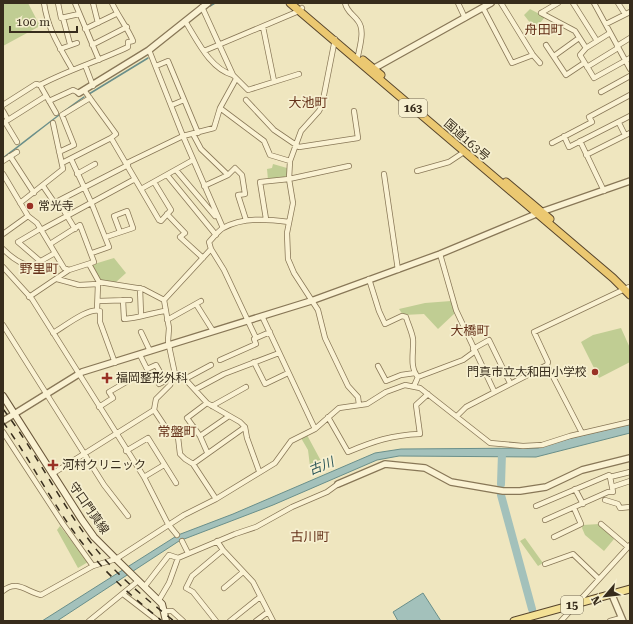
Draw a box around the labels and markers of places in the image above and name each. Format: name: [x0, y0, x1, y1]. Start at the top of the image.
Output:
place label: 常光寺: [38, 199, 74, 213]
marker: 常光寺: [25, 201, 35, 211]
place label: 門真市立大和田小学校: [467, 365, 587, 379]
marker: 門真市立大和田小学校: [590, 367, 600, 377]
place label: 福岡整形外科: [116, 371, 188, 385]
marker: 福岡整形外科: [101, 372, 113, 384]
place label: 河村クリニック: [62, 458, 146, 472]
marker: 河村クリニック: [47, 459, 59, 471]

